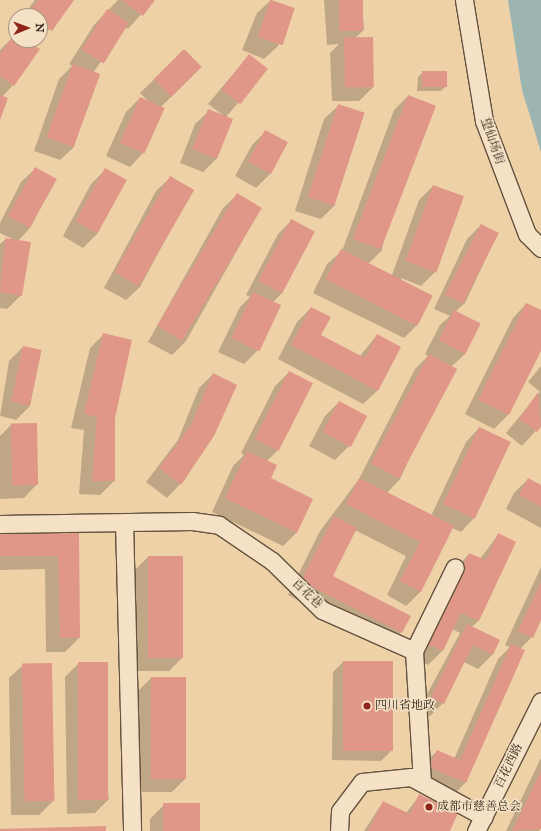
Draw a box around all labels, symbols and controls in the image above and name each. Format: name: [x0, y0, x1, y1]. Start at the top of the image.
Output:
north arrow: [8, 8, 48, 48]
text: N: [33, 23, 46, 33]
street label: 望仙场街: [477, 116, 507, 166]
street label: 百花巷: [289, 576, 325, 612]
place label: 四川省地政: [375, 699, 435, 713]
marker: 四川省地政: [362, 701, 372, 711]
street label: 百花西路: [492, 741, 526, 791]
place label: 成都市慈善总会: [437, 800, 521, 814]
marker: 成都市慈善总会: [424, 802, 434, 812]

